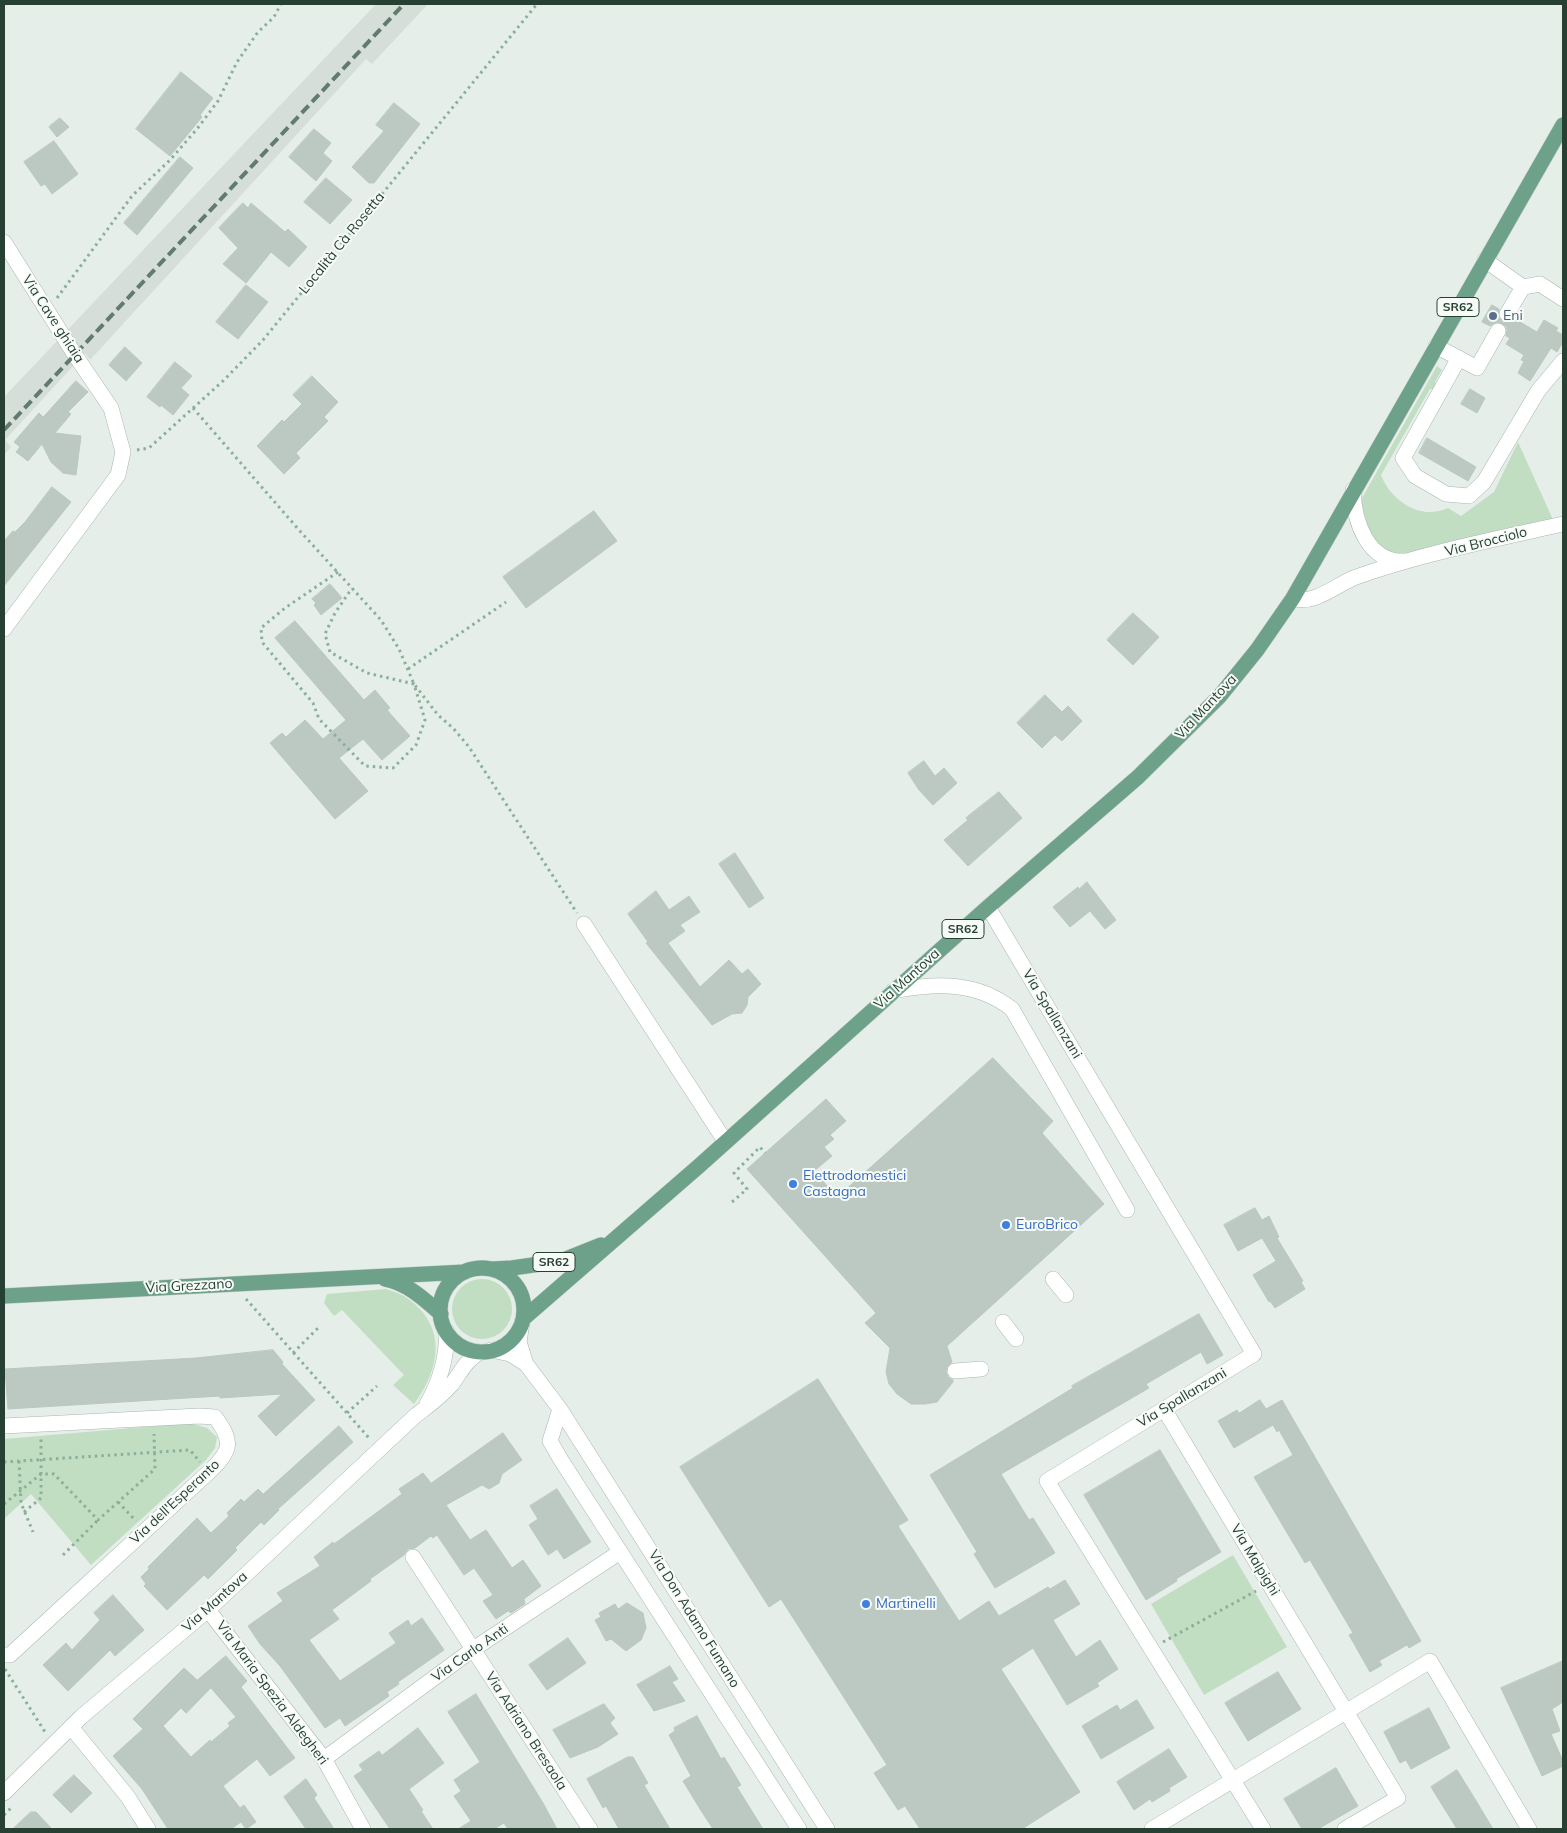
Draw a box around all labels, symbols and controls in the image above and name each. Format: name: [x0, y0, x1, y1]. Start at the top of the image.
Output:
street label: Località Cà Rosetta: [296, 189, 388, 297]
street label: Via Cave ghiaia: [18, 272, 88, 366]
road number: SR62: [1437, 298, 1479, 316]
place label: Eni: [1503, 308, 1523, 324]
marker: Eni: [1487, 310, 1499, 322]
street label: Via Brocciolo: [1443, 524, 1529, 560]
street label: Via Mantova: [1172, 671, 1240, 743]
road number: SR62: [942, 920, 984, 939]
street label: Via Mantova: [871, 945, 943, 1013]
street label: Via Spallanzani: [1019, 966, 1085, 1062]
place label: Elettrodomestici Castagna: [803, 1168, 906, 1200]
marker: Elettrodomestici Castagna: [787, 1178, 799, 1190]
place label: EuroBrico: [1016, 1217, 1078, 1233]
marker: EuroBrico: [1000, 1219, 1012, 1231]
road number: SR62: [533, 1252, 575, 1272]
street label: Via Grezzano: [145, 1275, 233, 1297]
street label: Via Spallanzani: [1134, 1365, 1230, 1431]
street label: Via dell'Esperanto: [127, 1456, 223, 1548]
street label: Via Malpighi: [1227, 1521, 1283, 1599]
street label: Via Don Adamo Fumano: [645, 1547, 743, 1691]
street label: Via Mantova: [179, 1568, 251, 1636]
place label: Martinelli: [876, 1596, 936, 1612]
marker: Martinelli: [860, 1598, 872, 1610]
street label: Via Maria Spezia Aldegheri: [212, 1618, 332, 1768]
street label: Via Carlo Anti: [428, 1620, 512, 1686]
street label: Via Adriano Bresaola: [481, 1669, 571, 1793]

